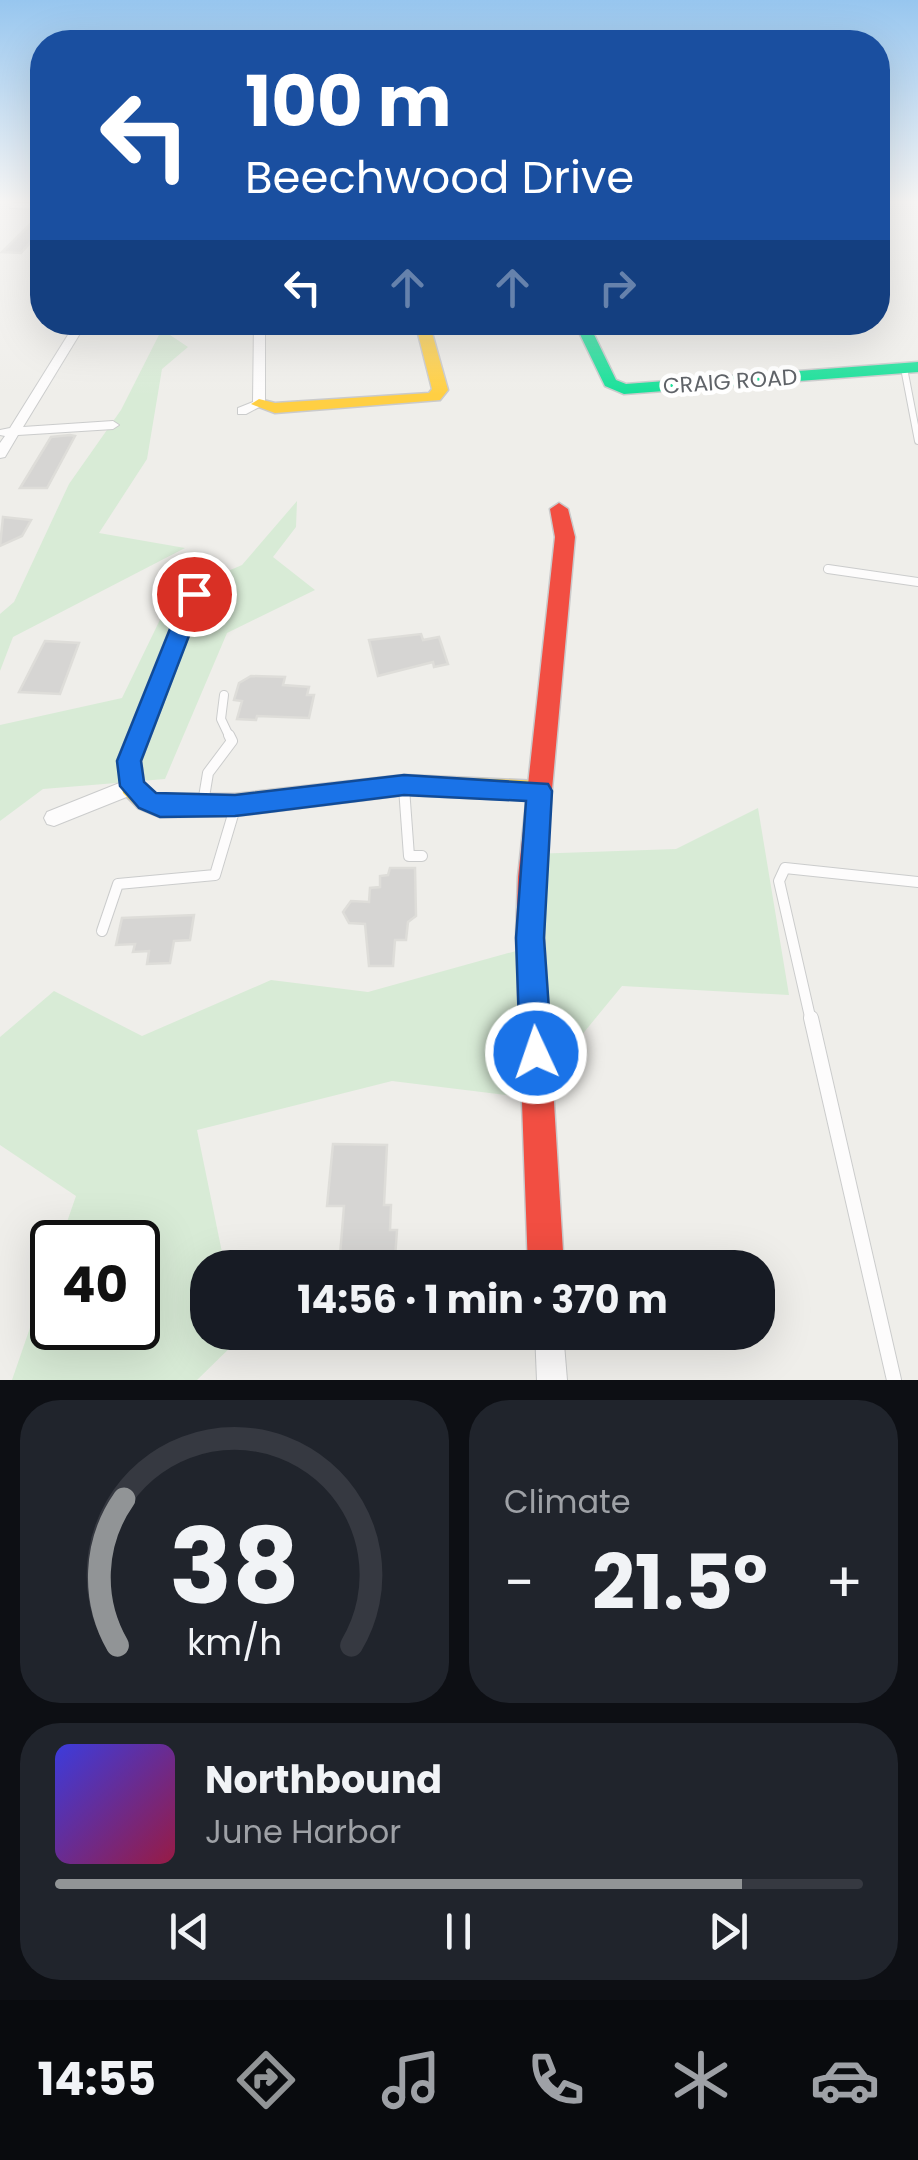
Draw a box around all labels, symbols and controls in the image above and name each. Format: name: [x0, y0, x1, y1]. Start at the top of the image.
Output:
text: 100 m: [245, 52, 452, 151]
icon: left: [80, 70, 210, 200]
text: Beechwood Drive: [245, 146, 634, 209]
icon: left: [275, 260, 330, 315]
icon: ahead: [380, 260, 435, 315]
icon: ahead: [485, 260, 540, 315]
icon: right: [590, 260, 645, 315]
street label: CRAIG ROAD: [662, 361, 798, 402]
pin: [152, 552, 237, 637]
icon: arrive: [167, 567, 222, 622]
position arrow: [484, 1001, 588, 1105]
speed limit sign: 40: [30, 1220, 160, 1350]
text: 14:56 · 1 min · 370 m: [297, 1273, 668, 1326]
text: Climate: [504, 1479, 631, 1524]
text: 38: [169, 1494, 300, 1639]
text: 21.5°: [592, 1530, 768, 1635]
text: −: [504, 1544, 534, 1621]
text: +: [825, 1544, 863, 1621]
text: km/h: [187, 1617, 282, 1668]
text: Northbound: [205, 1753, 442, 1806]
text: June Harbor: [205, 1809, 401, 1854]
icon: previous: [162, 1904, 217, 1959]
icon: pause: [431, 1904, 486, 1959]
icon: next: [701, 1904, 756, 1959]
icon: directions: [231, 2045, 301, 2115]
icon: music: [376, 2045, 446, 2115]
icon: phone: [521, 2045, 591, 2115]
icon: climate: [666, 2045, 736, 2115]
icon: car: [810, 2045, 880, 2115]
text: 14:55: [37, 2048, 156, 2111]

